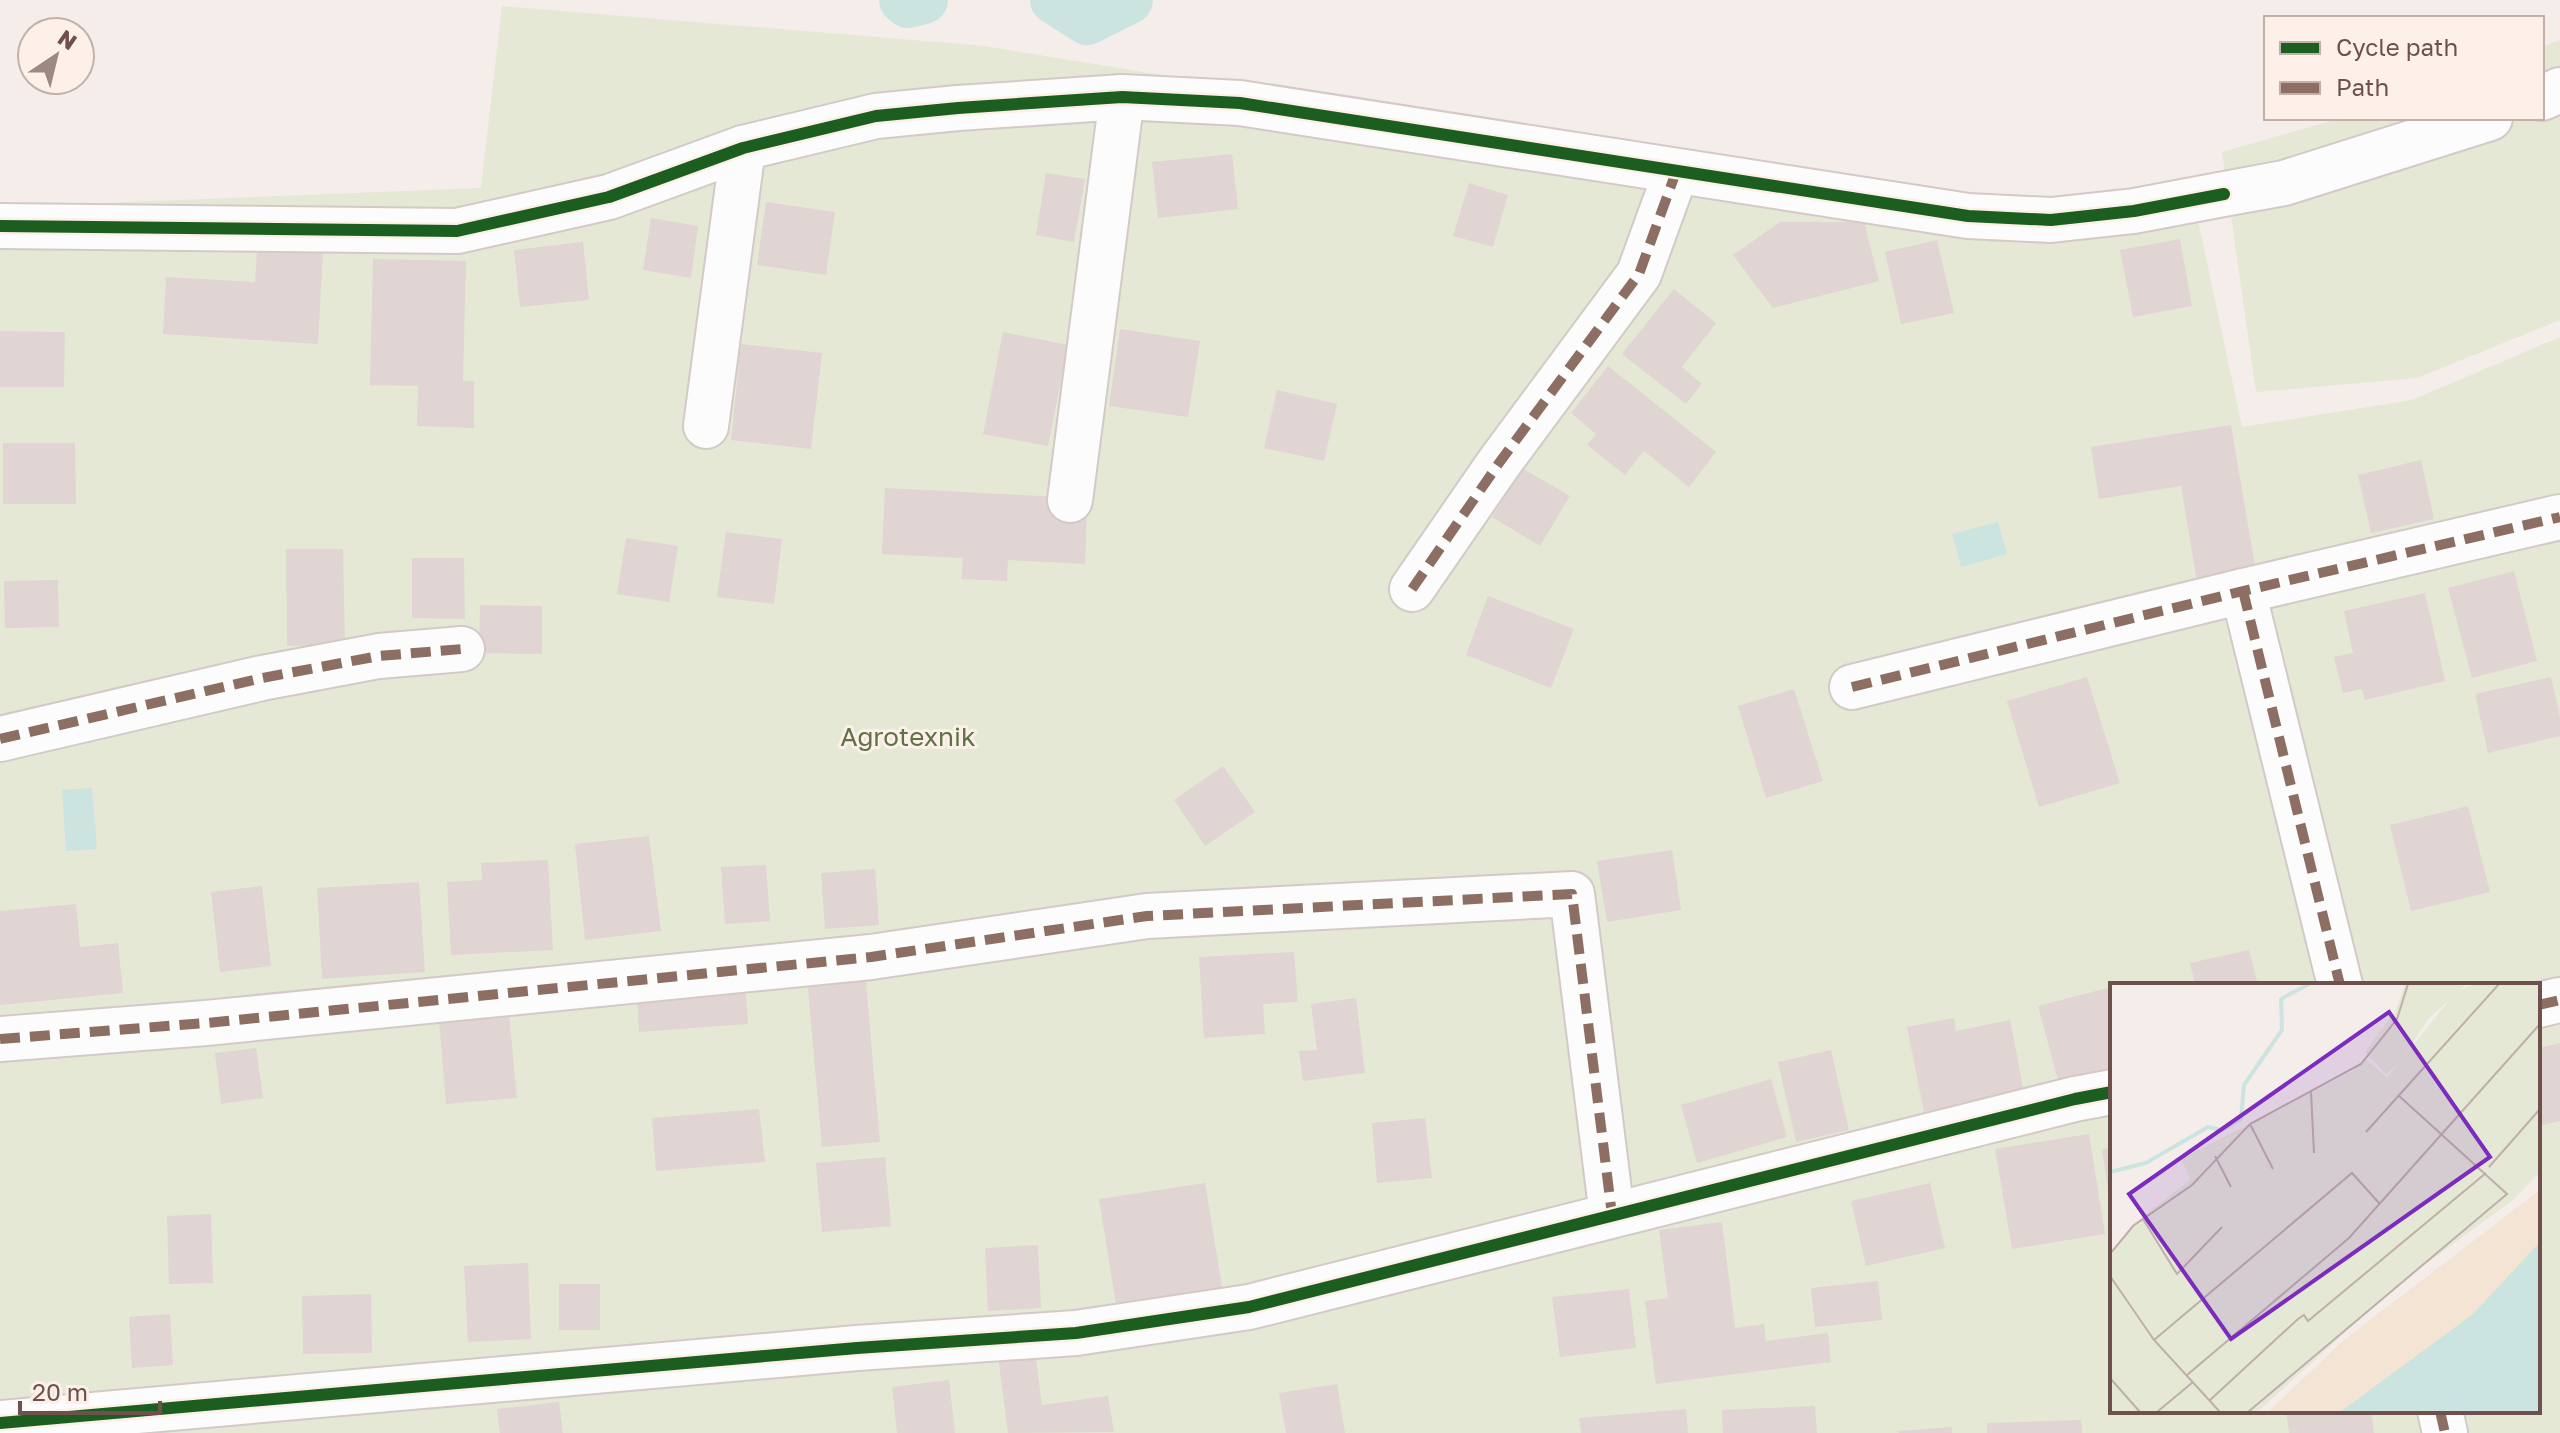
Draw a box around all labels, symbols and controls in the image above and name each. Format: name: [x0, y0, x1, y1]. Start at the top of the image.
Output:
north arrow: [16, 16, 96, 96]
legend: [2264, 16, 2544, 120]
text: N: [53, 23, 82, 55]
text: Cycle path: [2336, 32, 2458, 61]
text: Path: [2336, 72, 2389, 101]
park label: Agrotexnik: [840, 721, 976, 752]
inset map: [2110, 983, 2540, 1413]
scale bar: [20, 1365, 160, 1415]
text: 20 m: [32, 1377, 88, 1406]

